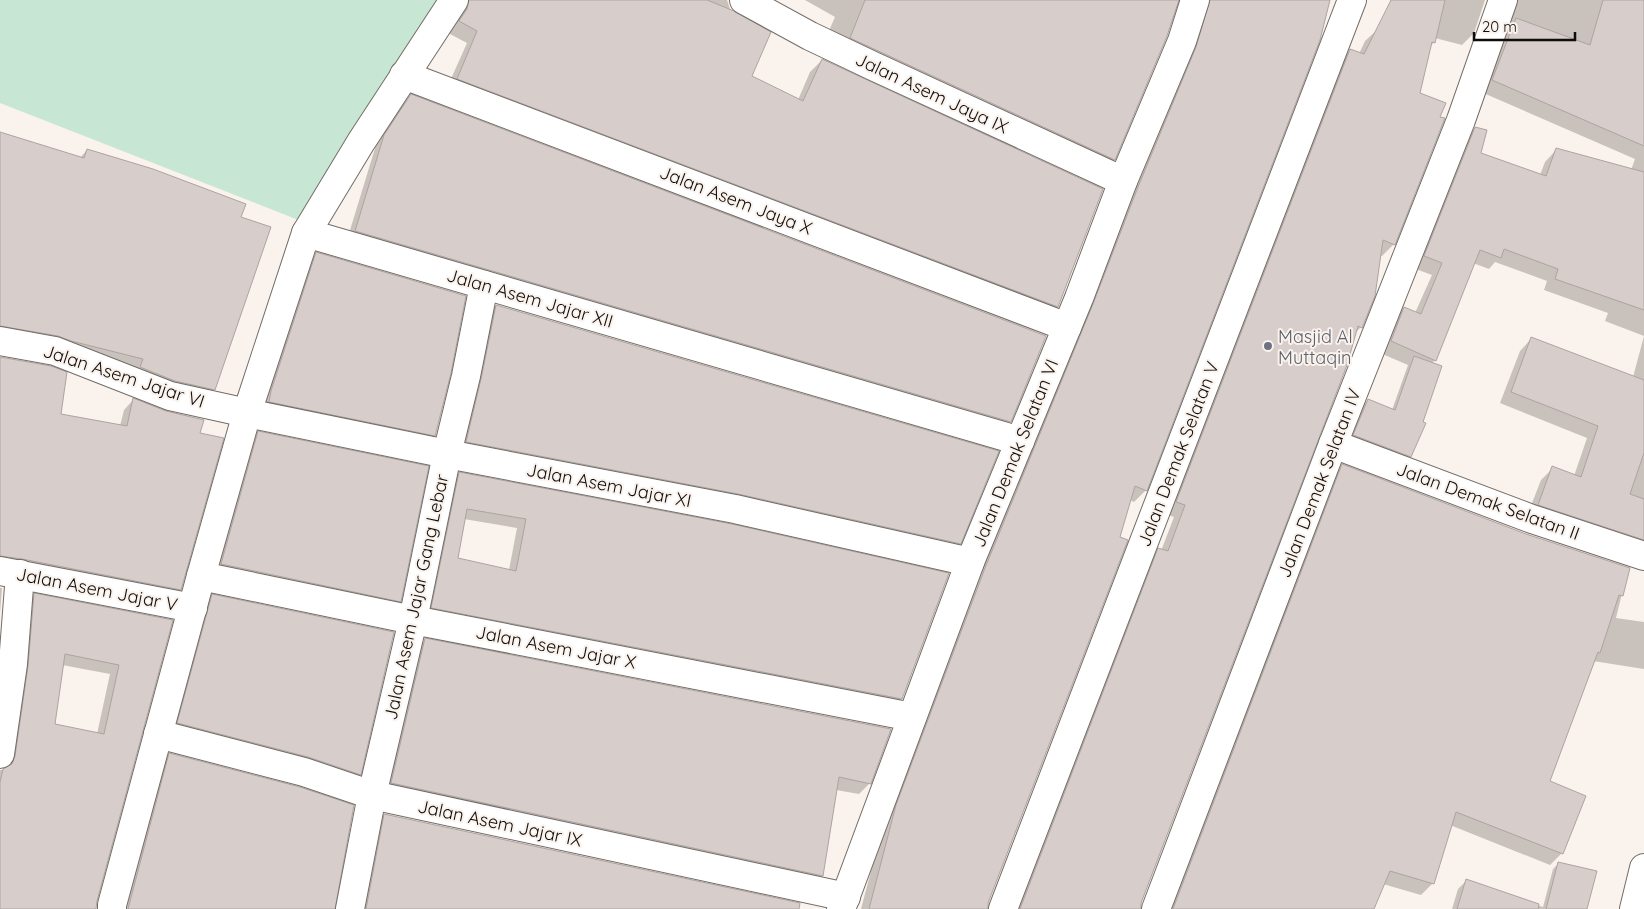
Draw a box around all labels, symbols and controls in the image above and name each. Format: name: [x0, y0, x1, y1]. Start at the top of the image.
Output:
scale bar: [1474, 10, 1575, 42]
text: 20 m: [1482, 17, 1517, 36]
street label: Jalan Asem Jaya IX: [852, 48, 1012, 138]
street label: Jalan Asem Jaya X: [657, 160, 816, 240]
street label: Jalan Asem Jajar XII: [444, 263, 616, 333]
place label: Masjid Al Muttaqin: [1278, 325, 1353, 369]
street label: Jalan Asem Jajar VI: [40, 339, 208, 413]
marker: Masjid Al Muttaqin: [1262, 340, 1274, 352]
street label: Jalan Demak Selatan VI: [967, 356, 1063, 550]
street label: Jalan Demak Selatan V: [1132, 358, 1224, 550]
street label: Jalan Demak Selatan IV: [1272, 385, 1366, 581]
street label: Jalan Demak Selatan II: [1393, 457, 1583, 545]
street label: Jalan Asem Jajar XI: [525, 458, 693, 512]
street label: Jalan Asem Jajar Gang Lebar: [379, 472, 453, 722]
street label: Jalan Asem Jajar V: [14, 562, 180, 616]
street label: Jalan Asem Jajar X: [474, 620, 638, 674]
street label: Jalan Asem Jajar IX: [416, 794, 584, 852]

